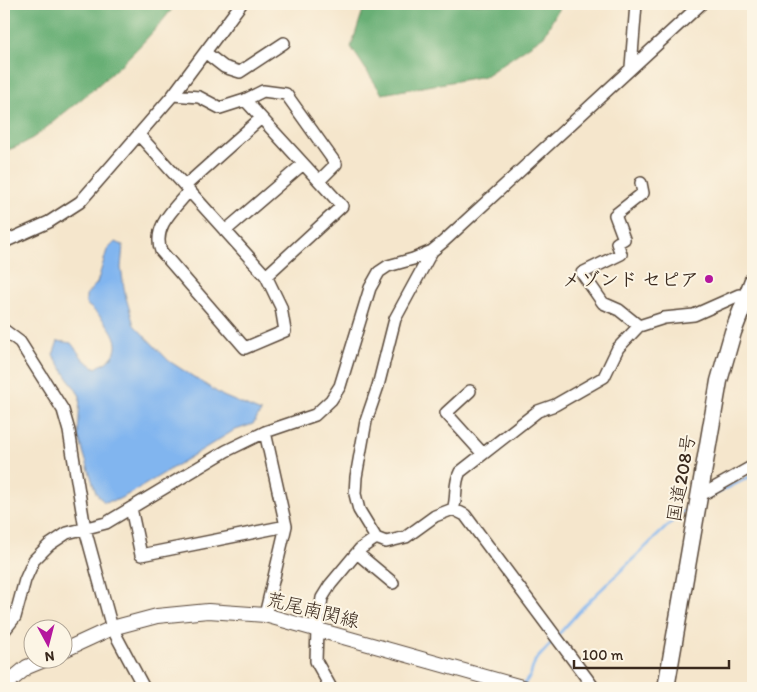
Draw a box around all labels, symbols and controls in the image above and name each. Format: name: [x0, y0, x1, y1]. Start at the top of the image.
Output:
place label: メゾンド セピア: [562, 268, 699, 291]
marker: メゾンド セピア: [703, 273, 715, 285]
street label: 国道208号: [662, 432, 700, 524]
street label: 荒尾南関線: [264, 587, 362, 633]
north arrow: [22, 620, 72, 670]
scale bar: [574, 637, 730, 669]
text: 100 m: [582, 646, 624, 664]
text: N: [44, 647, 55, 665]

